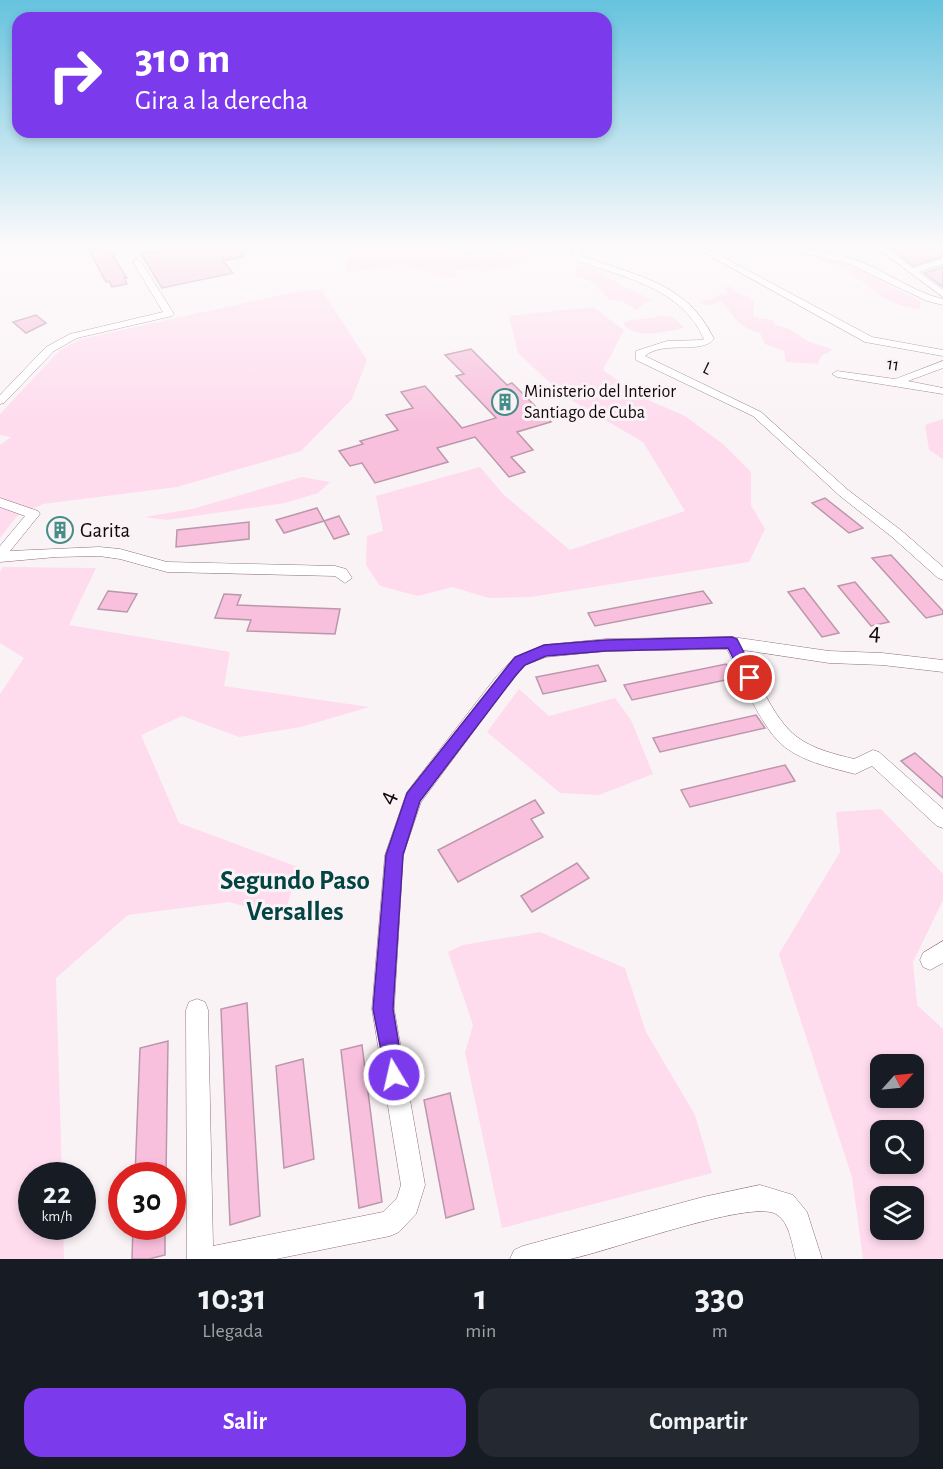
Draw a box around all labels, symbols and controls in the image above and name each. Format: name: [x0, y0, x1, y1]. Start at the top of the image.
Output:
icon: right: [36, 36, 114, 114]
text: 310 m: [135, 38, 230, 80]
text: Gira a la derecha: [135, 87, 308, 114]
street label: 11: [886, 355, 900, 375]
street label: L: [700, 359, 715, 379]
place label: Ministerio del Interior Santiago de Cuba: [524, 383, 676, 422]
building icon: Ministerio del Interior Santiago de Cuba: [490, 387, 520, 417]
building icon: Garita: [45, 515, 75, 545]
place label: Garita: [80, 520, 130, 541]
street label: 4: [868, 619, 882, 645]
pin: [724, 652, 775, 703]
icon: arrive: [733, 661, 766, 694]
street label: 4: [373, 786, 401, 808]
district label: Segundo Paso Versalles: [220, 867, 370, 925]
position arrow: [362, 1043, 426, 1107]
north arrow: [870, 1054, 924, 1108]
map controls: [870, 1054, 924, 1240]
button: search: [870, 1120, 924, 1174]
speed limit sign: 30: [108, 1162, 186, 1240]
text: 22: [43, 1179, 71, 1209]
button: layers: [870, 1186, 924, 1240]
text: km/h: [42, 1209, 72, 1224]
text: 10:31: [198, 1280, 267, 1316]
text: 1: [474, 1280, 487, 1316]
text: 330: [695, 1280, 745, 1316]
text: Llegada: [202, 1321, 263, 1341]
text: min: [465, 1321, 496, 1341]
text: m: [712, 1321, 728, 1341]
button: Salir: [24, 1388, 466, 1457]
button: Compartir: [478, 1388, 919, 1457]

